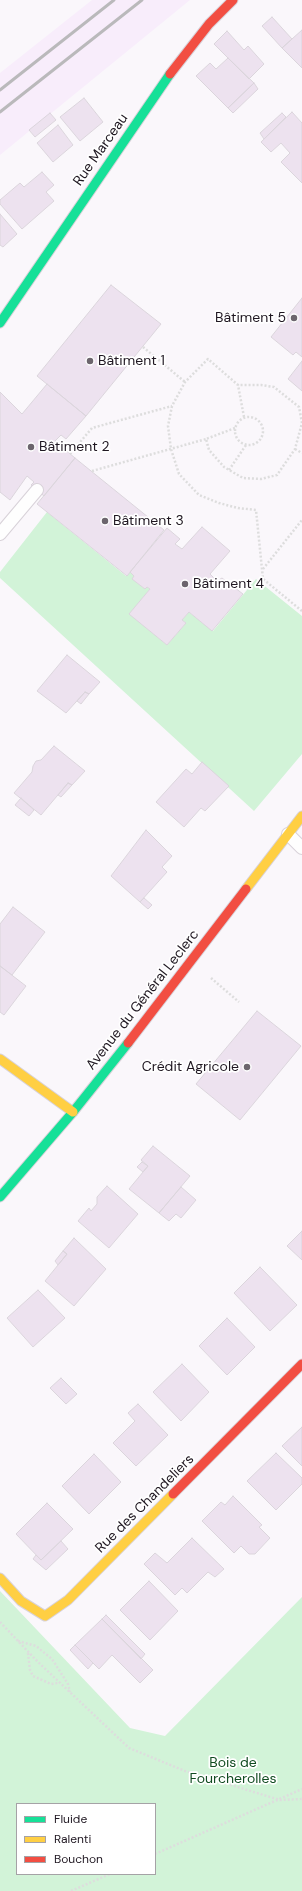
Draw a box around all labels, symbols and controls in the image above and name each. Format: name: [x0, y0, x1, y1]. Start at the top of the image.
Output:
street label: Rue Marceau: [70, 111, 132, 189]
place label: Bâtiment 5: [215, 310, 286, 326]
marker: Bâtiment 5: [289, 313, 299, 323]
place label: Bâtiment 1: [98, 353, 165, 369]
marker: Bâtiment 1: [85, 356, 95, 366]
place label: Bâtiment 2: [39, 439, 109, 455]
marker: Bâtiment 2: [26, 442, 36, 452]
place label: Bâtiment 3: [113, 513, 184, 529]
marker: Bâtiment 3: [100, 516, 110, 526]
place label: Bâtiment 4: [193, 576, 264, 592]
marker: Bâtiment 4: [180, 579, 190, 589]
street label: Avenue du Général Leclerc: [83, 927, 203, 1073]
place label: Crédit Agricole: [142, 1059, 239, 1075]
marker: Crédit Agricole: [242, 1062, 252, 1072]
street label: Rue des Chandeliers: [92, 1451, 198, 1557]
park label: Bois de Fourcherolles: [190, 1755, 276, 1788]
legend: [16, 1803, 156, 1875]
text: Fluide: [54, 1811, 87, 1827]
text: Ralenti: [54, 1831, 91, 1847]
text: Bouchon: [54, 1851, 103, 1867]

